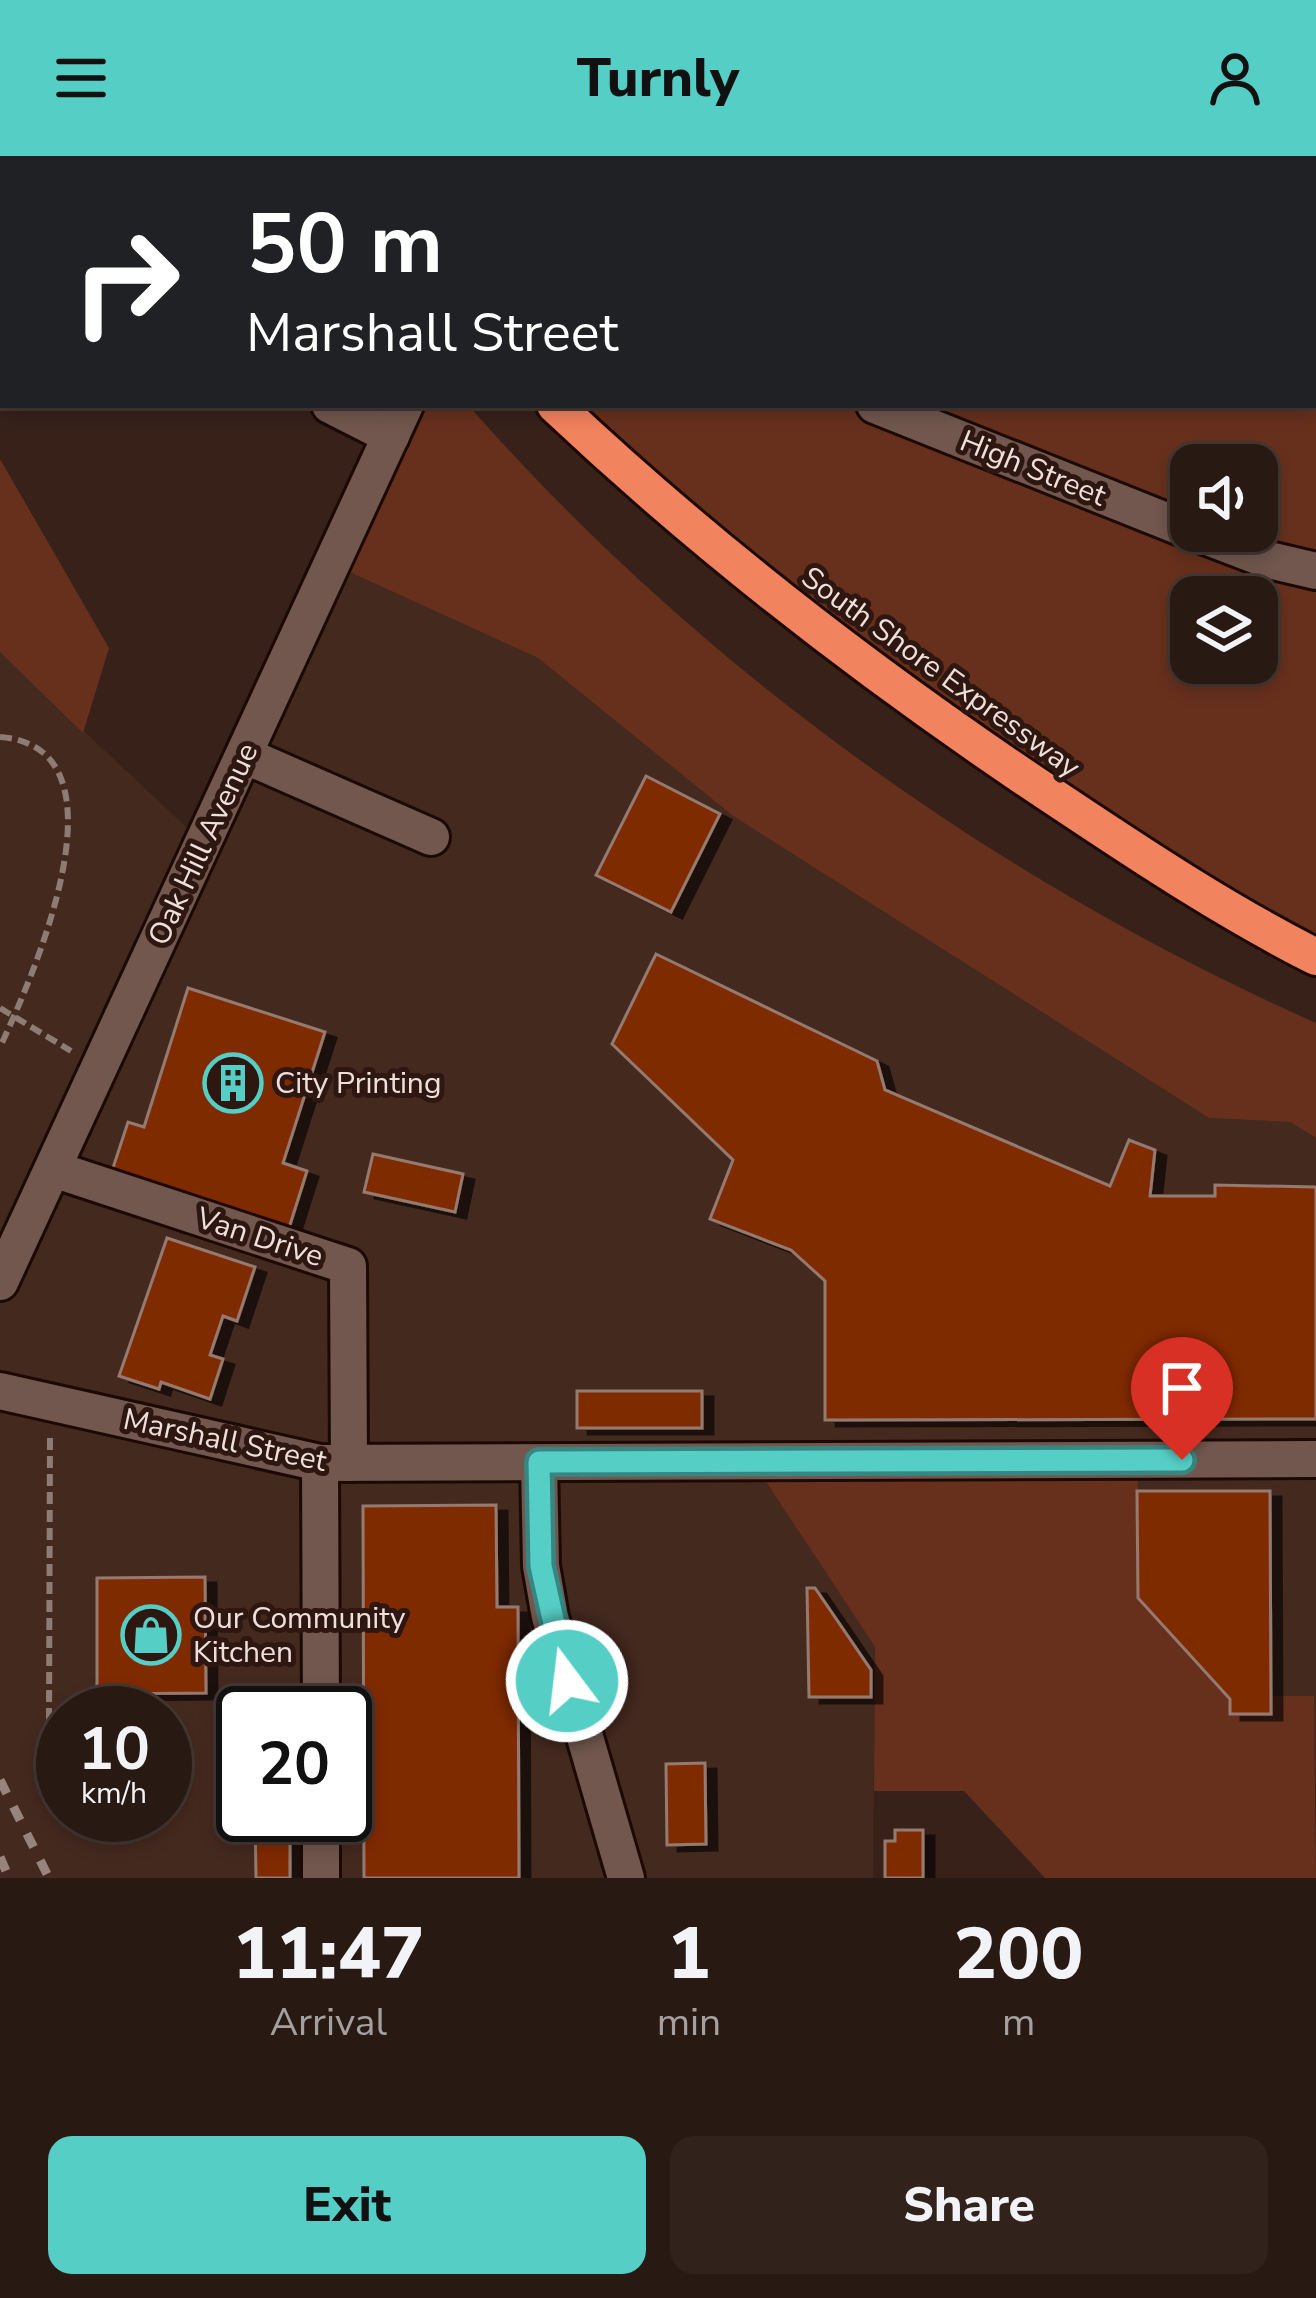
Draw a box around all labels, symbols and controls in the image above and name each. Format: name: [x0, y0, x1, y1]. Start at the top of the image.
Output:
text: Turnly: [577, 41, 739, 115]
icon: menu: [48, 45, 114, 111]
icon: person: [1202, 45, 1268, 111]
text: 50 m: [246, 187, 443, 302]
icon: right: [48, 204, 204, 360]
text: Marshall Street: [246, 296, 618, 370]
street label: High Street: [954, 421, 1112, 516]
map controls: [1170, 444, 1278, 684]
button: sound: [1170, 444, 1278, 552]
street label: South Shore Expressway: [793, 557, 1089, 788]
button: layers: [1170, 576, 1278, 684]
street label: Oak Hill Avenue: [139, 736, 268, 952]
building icon: City Printing: [202, 1052, 264, 1114]
place label: City Printing: [275, 1063, 441, 1104]
street label: Van Drive: [190, 1197, 328, 1277]
pin: [1131, 1337, 1233, 1460]
icon: arrive: [1149, 1355, 1215, 1421]
street label: Marshall Street: [119, 1399, 331, 1482]
place label: Our Community Kitchen: [193, 1598, 406, 1673]
shop icon: Our Community Kitchen: [120, 1604, 182, 1666]
position arrow: [504, 1618, 630, 1744]
speed limit sign: 20: [216, 1686, 372, 1842]
text: 10: [78, 1708, 150, 1790]
text: km/h: [81, 1773, 147, 1814]
text: 11:47: [233, 1905, 424, 2003]
text: 1: [667, 1905, 711, 2003]
text: 200: [954, 1905, 1083, 2003]
text: Arrival: [270, 1996, 387, 2049]
text: min: [657, 1996, 721, 2049]
text: m: [1002, 1996, 1035, 2049]
button: Exit: [48, 2136, 646, 2274]
button: Share: [670, 2136, 1268, 2274]

